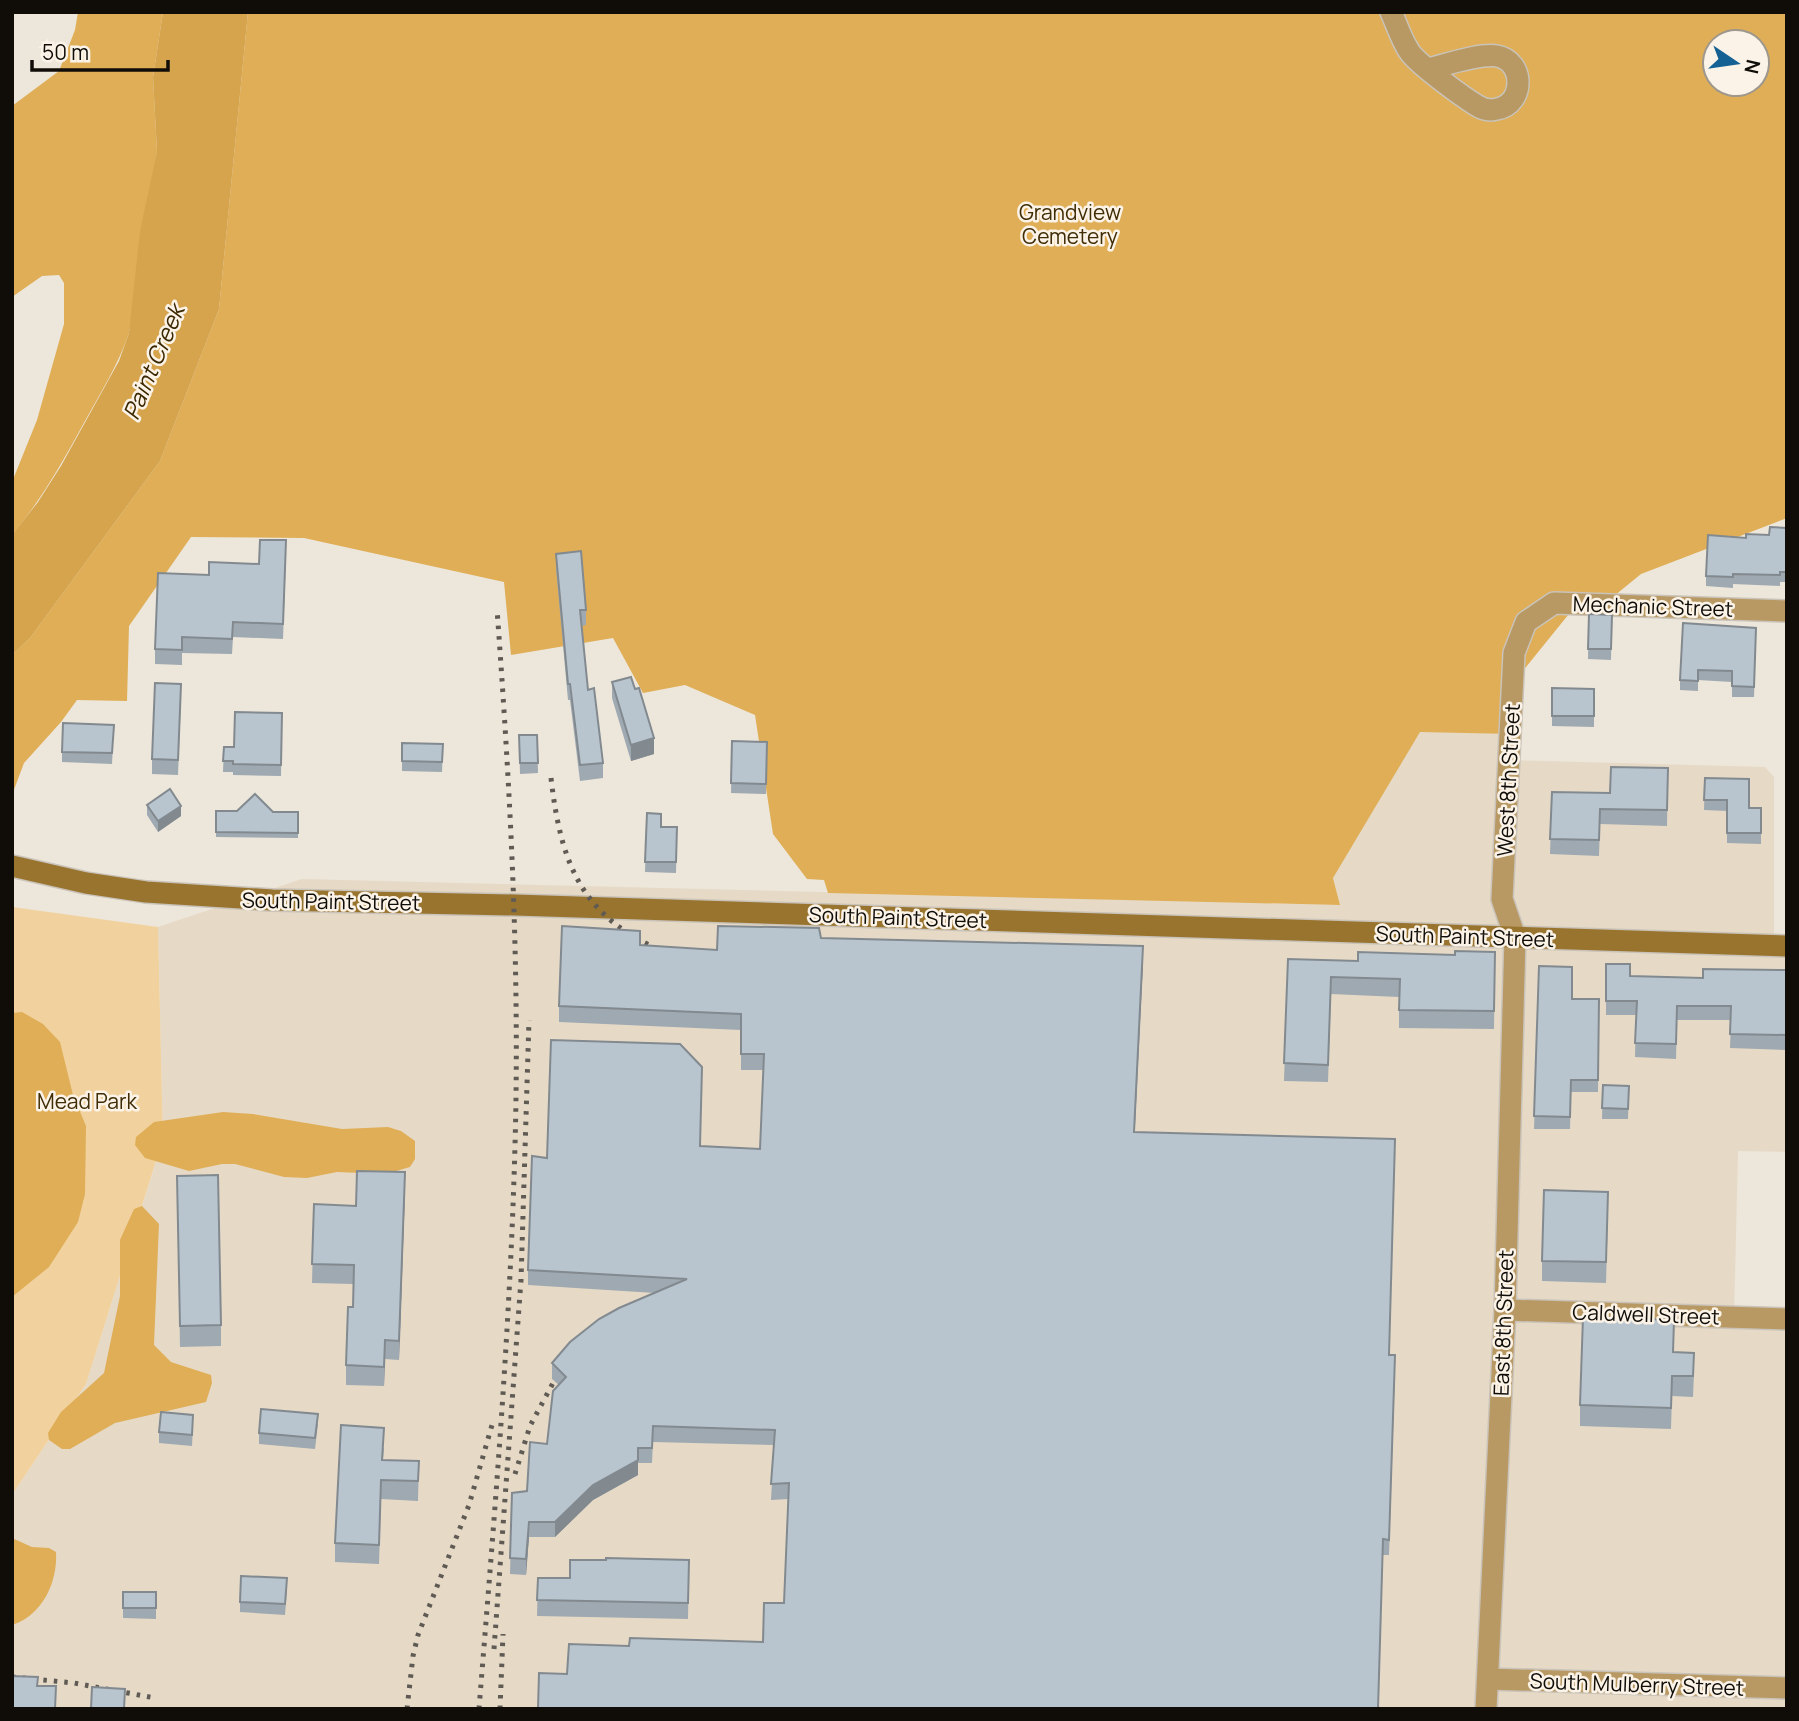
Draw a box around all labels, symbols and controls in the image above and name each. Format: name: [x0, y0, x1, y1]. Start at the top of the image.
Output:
scale bar: [32, 28, 168, 72]
north arrow: [1701, 28, 1771, 98]
text: 50 m: [42, 38, 89, 66]
text: N: [1738, 57, 1767, 76]
park label: Grandview Cemetery: [1019, 198, 1121, 250]
water label: Paint Creek: [114, 296, 193, 424]
street label: Mechanic Street: [1572, 589, 1734, 623]
street label: West 8th Street: [1490, 703, 1526, 857]
street label: South Paint Street: [242, 885, 420, 917]
street label: South Paint Street: [808, 900, 988, 934]
street label: South Paint Street: [1375, 919, 1555, 953]
park label: Mead Park: [37, 1087, 138, 1115]
street label: East 8th Street: [1486, 1249, 1520, 1397]
street label: Caldwell Street: [1572, 1297, 1720, 1331]
street label: South Mulberry Street: [1529, 1666, 1745, 1702]

